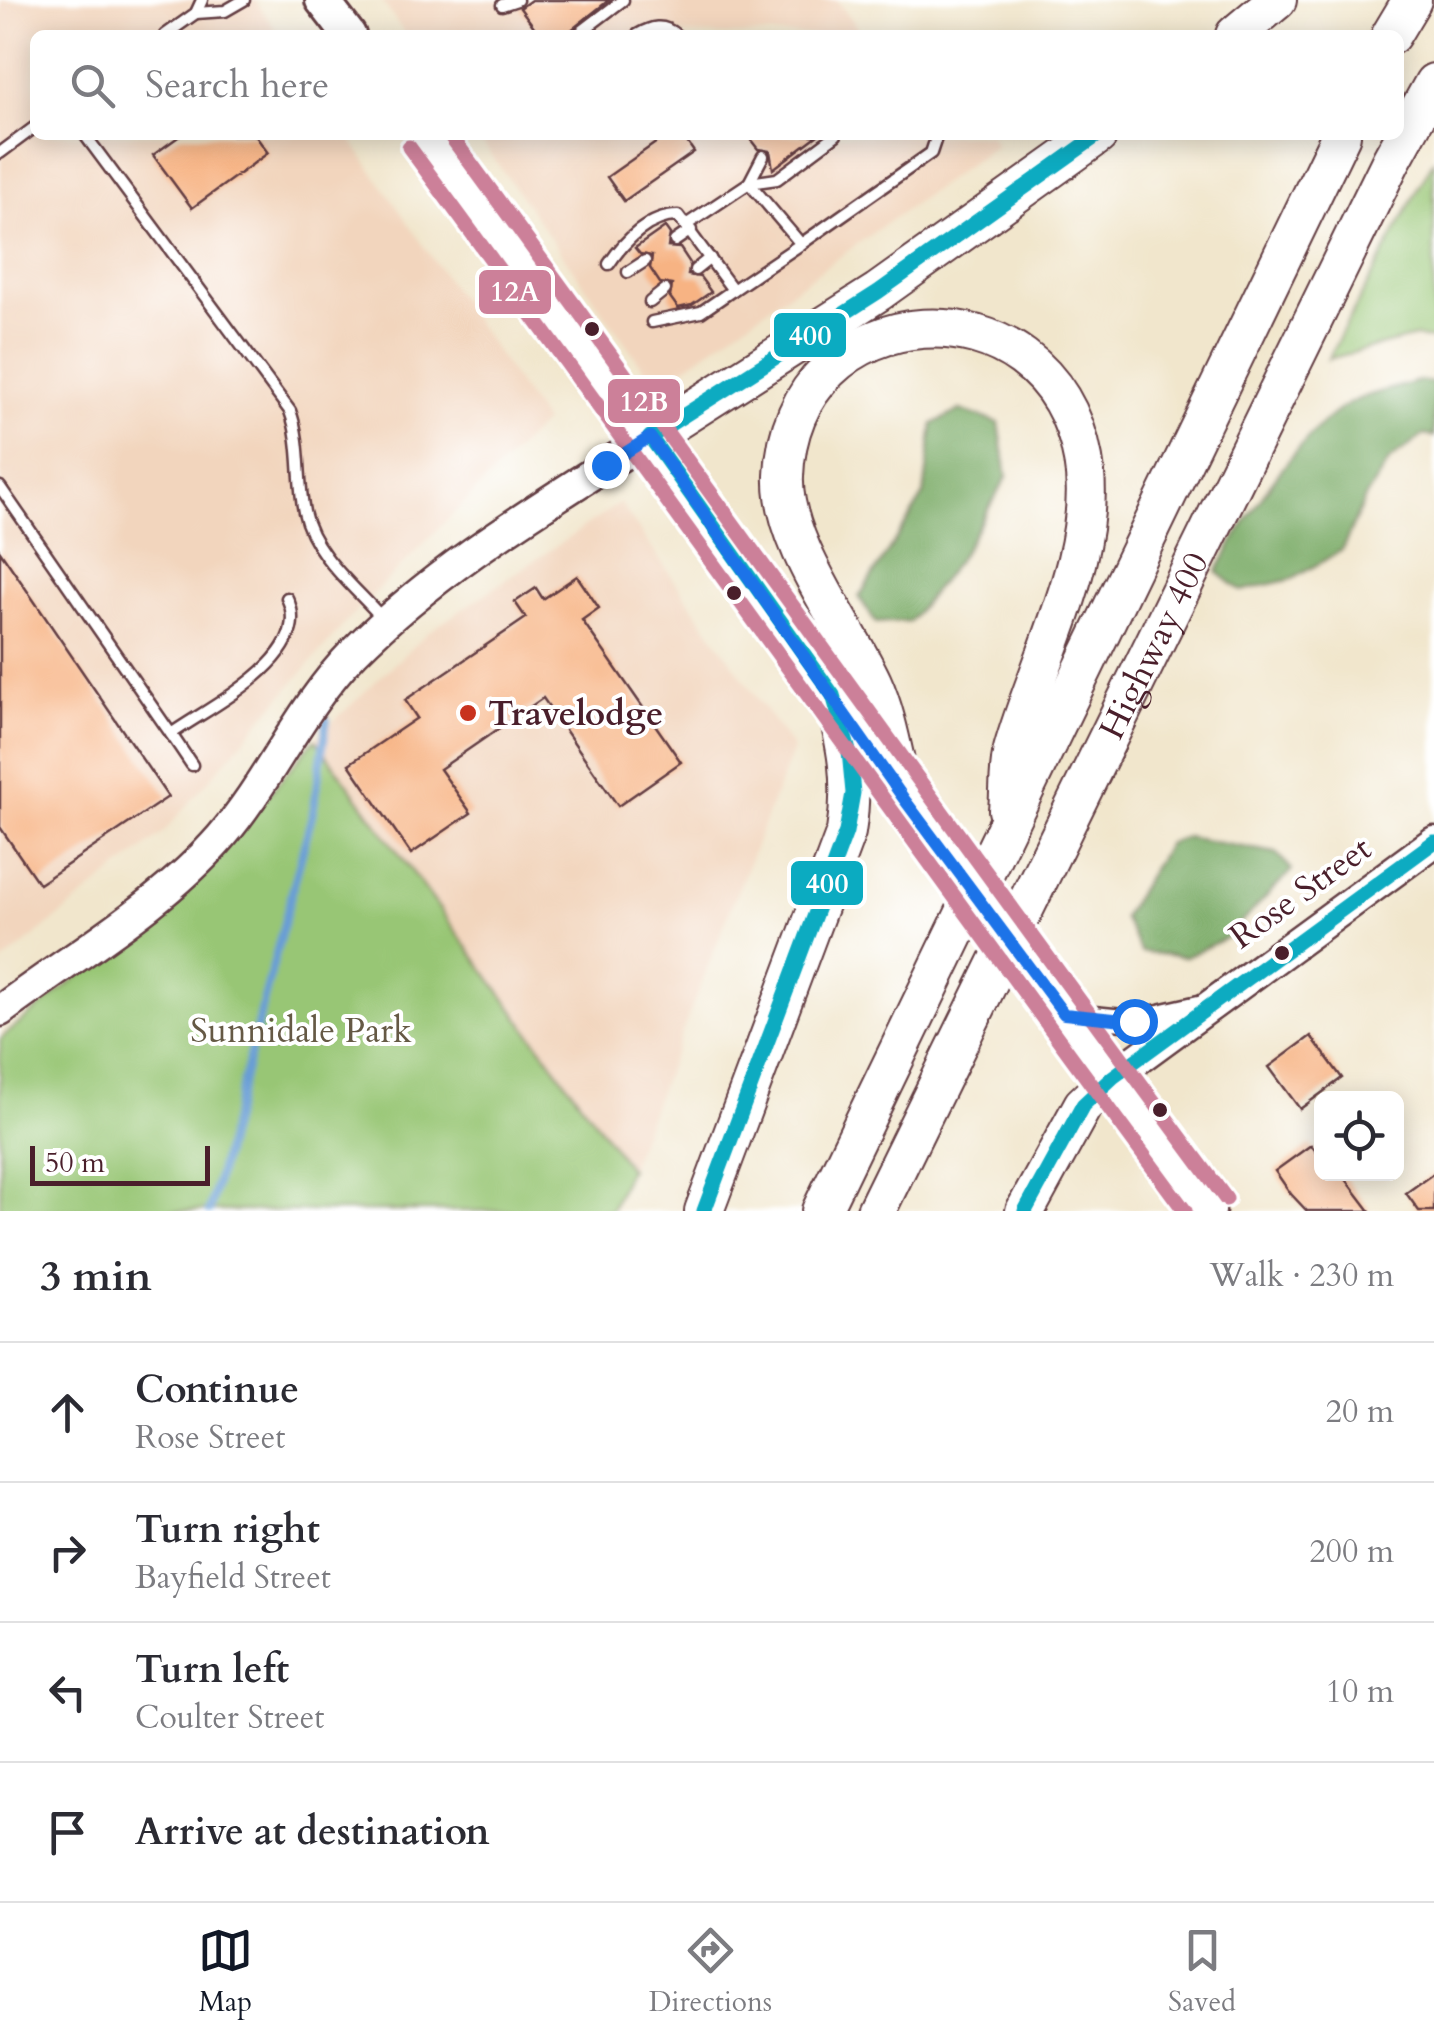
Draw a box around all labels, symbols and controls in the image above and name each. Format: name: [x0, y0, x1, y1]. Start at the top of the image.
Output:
search box: [30, 30, 1404, 140]
icon: search: [65, 58, 120, 113]
text: Search here: [145, 59, 329, 111]
line badge: 12A: [477, 268, 553, 316]
text: 12A: [490, 273, 540, 311]
line badge: 400: [772, 311, 848, 359]
text: 400: [788, 317, 832, 355]
unlabelled marker: [582, 319, 602, 339]
line badge: 12B: [606, 377, 682, 425]
text: 12B: [620, 383, 668, 421]
route end: [584, 443, 630, 489]
street label: Highway 400: [1088, 544, 1221, 747]
unlabelled marker: [724, 583, 744, 603]
place label: Travelodge: [488, 690, 663, 738]
marker: Travelodge: [457, 702, 479, 724]
street label: Rose Street: [1220, 825, 1381, 961]
line badge: 400: [789, 859, 865, 907]
text: 400: [805, 865, 849, 903]
unlabelled marker: [1272, 943, 1292, 963]
route start: [1112, 999, 1158, 1045]
park label: Sunnidale Park: [190, 1007, 412, 1055]
map controls: [1314, 1091, 1404, 1181]
button: locate: [1314, 1091, 1404, 1181]
unlabelled marker: [1150, 1100, 1170, 1120]
scale bar: [30, 1141, 210, 1186]
text: 50 m: [45, 1144, 105, 1182]
text: 3 min: [40, 1248, 152, 1305]
text: Walk · 230 m: [1209, 1254, 1394, 1298]
text: Continue: [135, 1364, 299, 1416]
icon: ahead: [40, 1385, 95, 1440]
text: 20 m: [1326, 1390, 1394, 1434]
text: Rose Street: [135, 1416, 285, 1460]
text: Turn right: [135, 1504, 320, 1556]
icon: right: [40, 1525, 95, 1580]
text: 200 m: [1309, 1530, 1394, 1574]
text: Bayfield Street: [135, 1556, 331, 1600]
text: Turn left: [135, 1644, 289, 1696]
icon: left: [40, 1665, 95, 1720]
text: 10 m: [1326, 1670, 1394, 1714]
text: Coulter Street: [135, 1696, 324, 1740]
icon: arrive: [40, 1805, 95, 1860]
text: Arrive at destination: [135, 1806, 490, 1858]
tab: Map: [198, 1923, 253, 2021]
tab: Directions: [649, 1923, 772, 2021]
tab: Saved: [1168, 1923, 1236, 2021]

